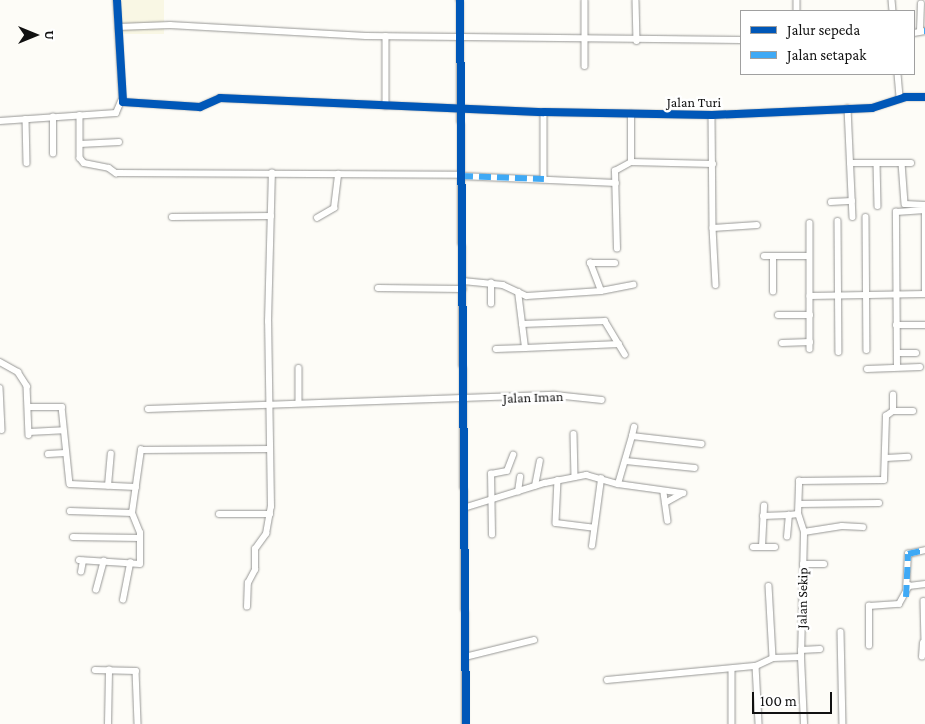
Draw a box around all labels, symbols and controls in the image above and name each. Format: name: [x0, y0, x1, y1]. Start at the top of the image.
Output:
north arrow: [10, 10, 60, 60]
legend: [740, 10, 915, 75]
text: Jalur sepeda: [787, 22, 860, 38]
text: U: [42, 30, 58, 40]
text: Jalan setapak: [787, 47, 866, 63]
street label: Jalan Turi: [667, 94, 721, 110]
street label: Jalan Iman: [503, 388, 563, 406]
street label: Jalan Sekip: [793, 567, 811, 629]
scale bar: [755, 682, 835, 714]
text: 100 m: [760, 693, 797, 709]

